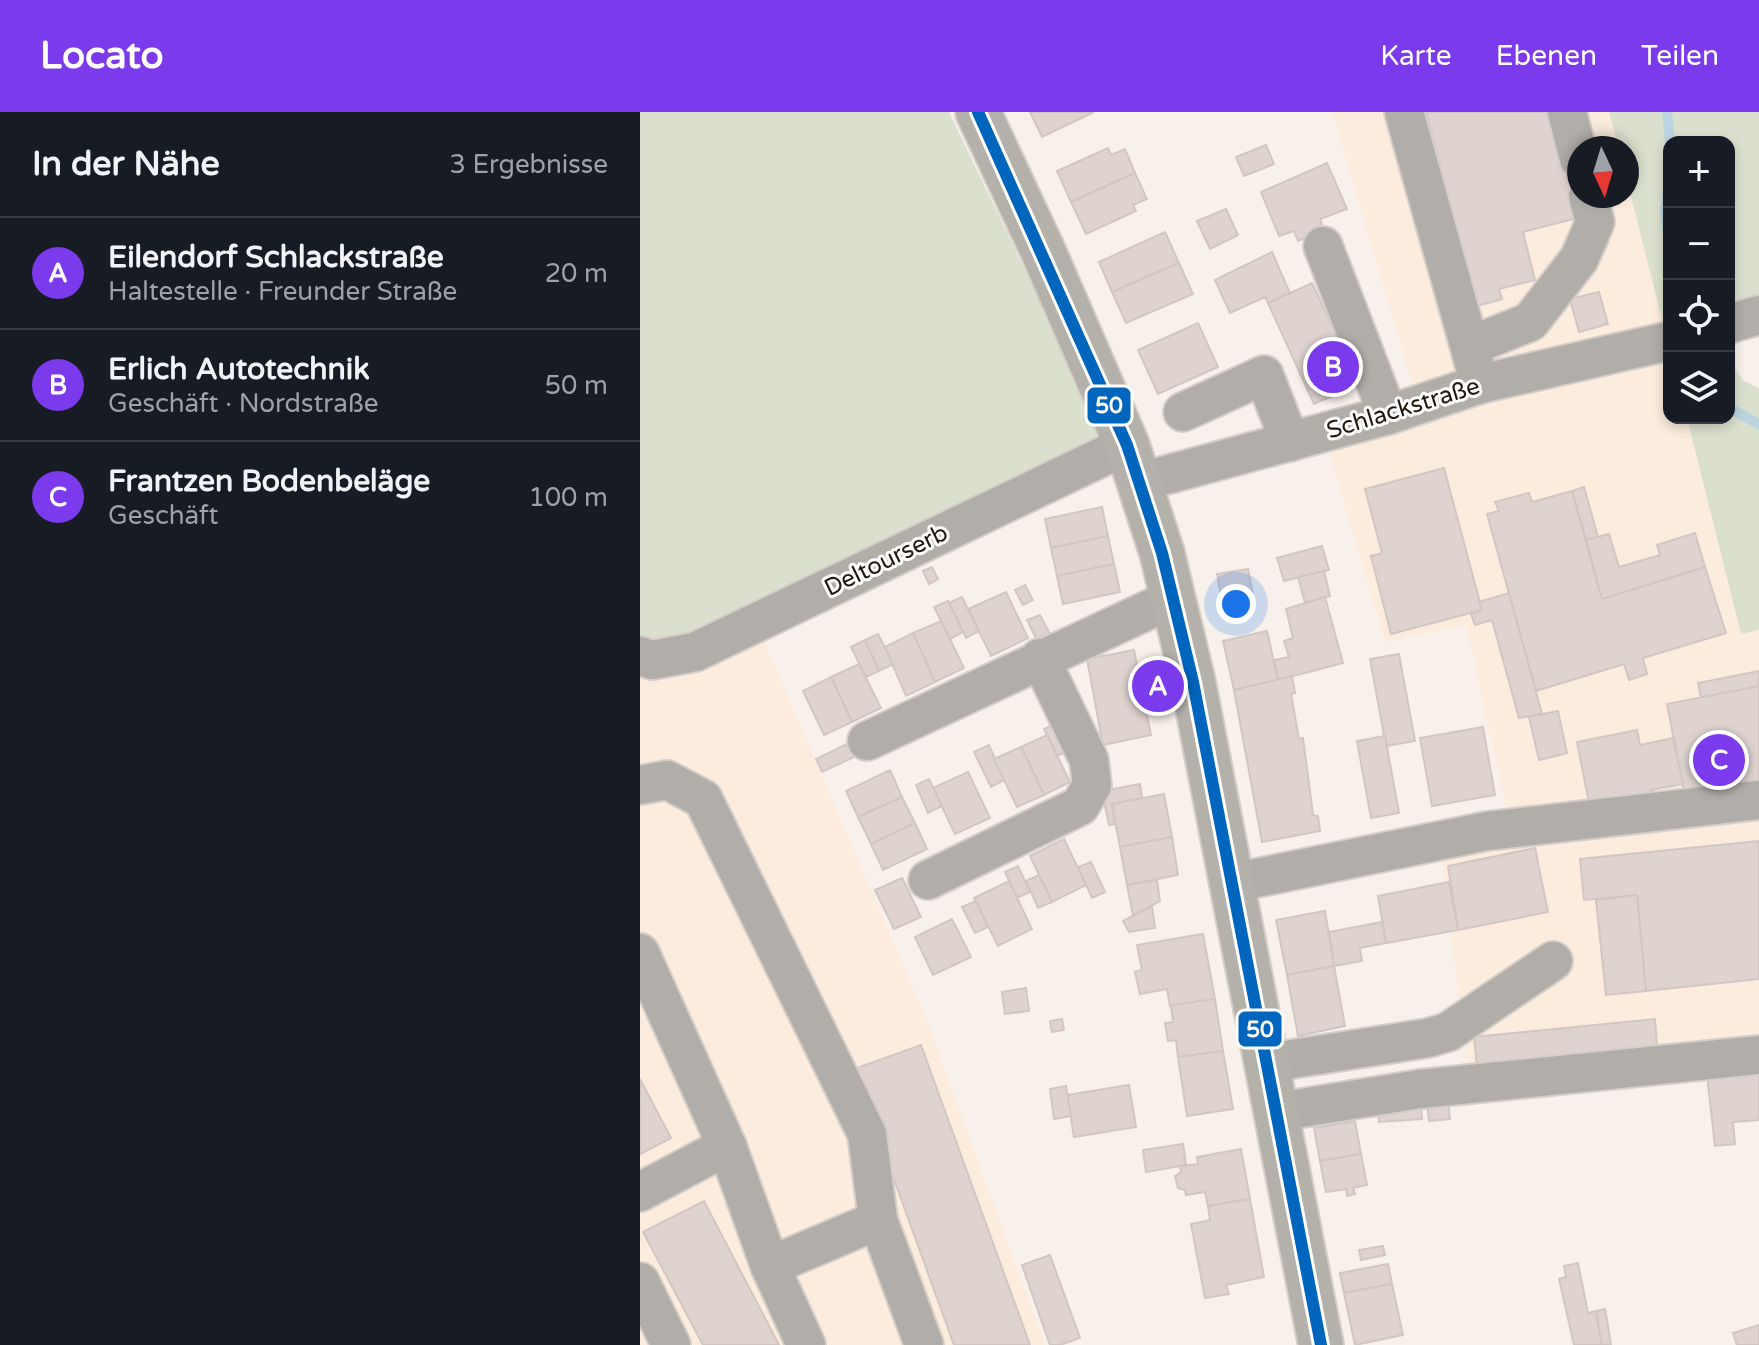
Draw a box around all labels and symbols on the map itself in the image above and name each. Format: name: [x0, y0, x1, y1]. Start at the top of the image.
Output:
north arrow: [1567, 136, 1639, 208]
pin: B: [1307, 337, 1359, 397]
street label: Schlackstraße: [1323, 371, 1483, 446]
line badge: 50: [1086, 386, 1132, 425]
text: 50: [1095, 393, 1123, 419]
street label: Deltourserb: [820, 518, 953, 603]
your location: [1216, 584, 1256, 624]
pin: A: [1132, 656, 1184, 716]
pin: C: [1693, 730, 1745, 790]
line badge: 50: [1237, 1010, 1283, 1048]
text: 50: [1246, 1017, 1274, 1043]

